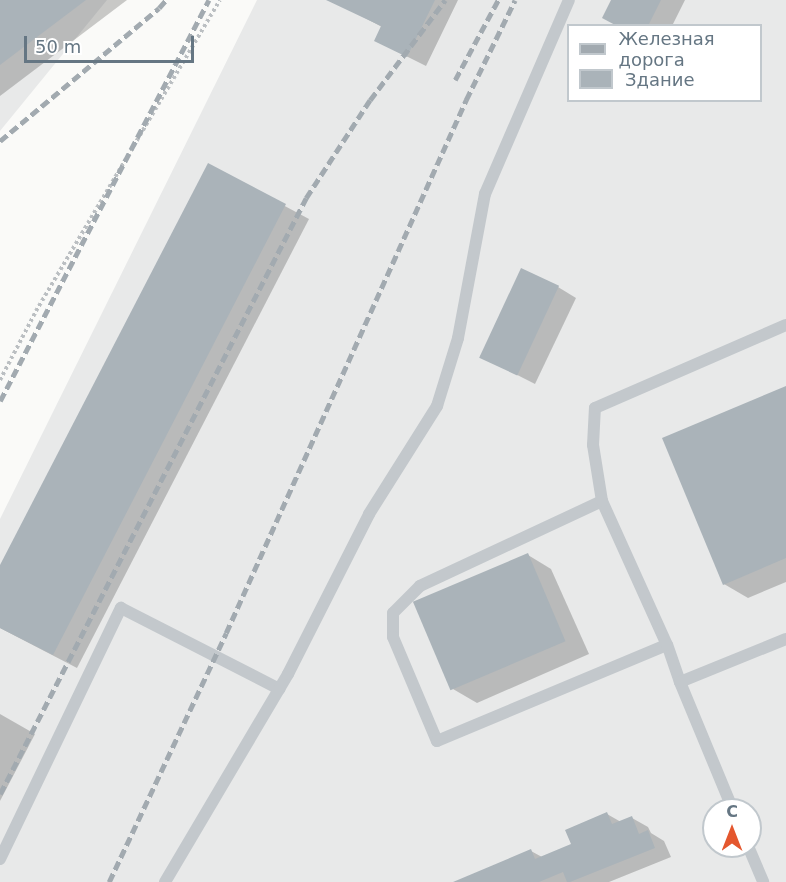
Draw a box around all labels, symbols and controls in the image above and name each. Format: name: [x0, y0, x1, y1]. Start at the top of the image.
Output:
scale bar: [27, 24, 196, 62]
legend: [567, 24, 762, 102]
text: Железная дорога: [618, 28, 715, 70]
text: 50 m: [35, 36, 81, 57]
text: Здание: [625, 69, 695, 90]
north arrow: [702, 798, 762, 858]
text: С: [726, 802, 738, 821]

